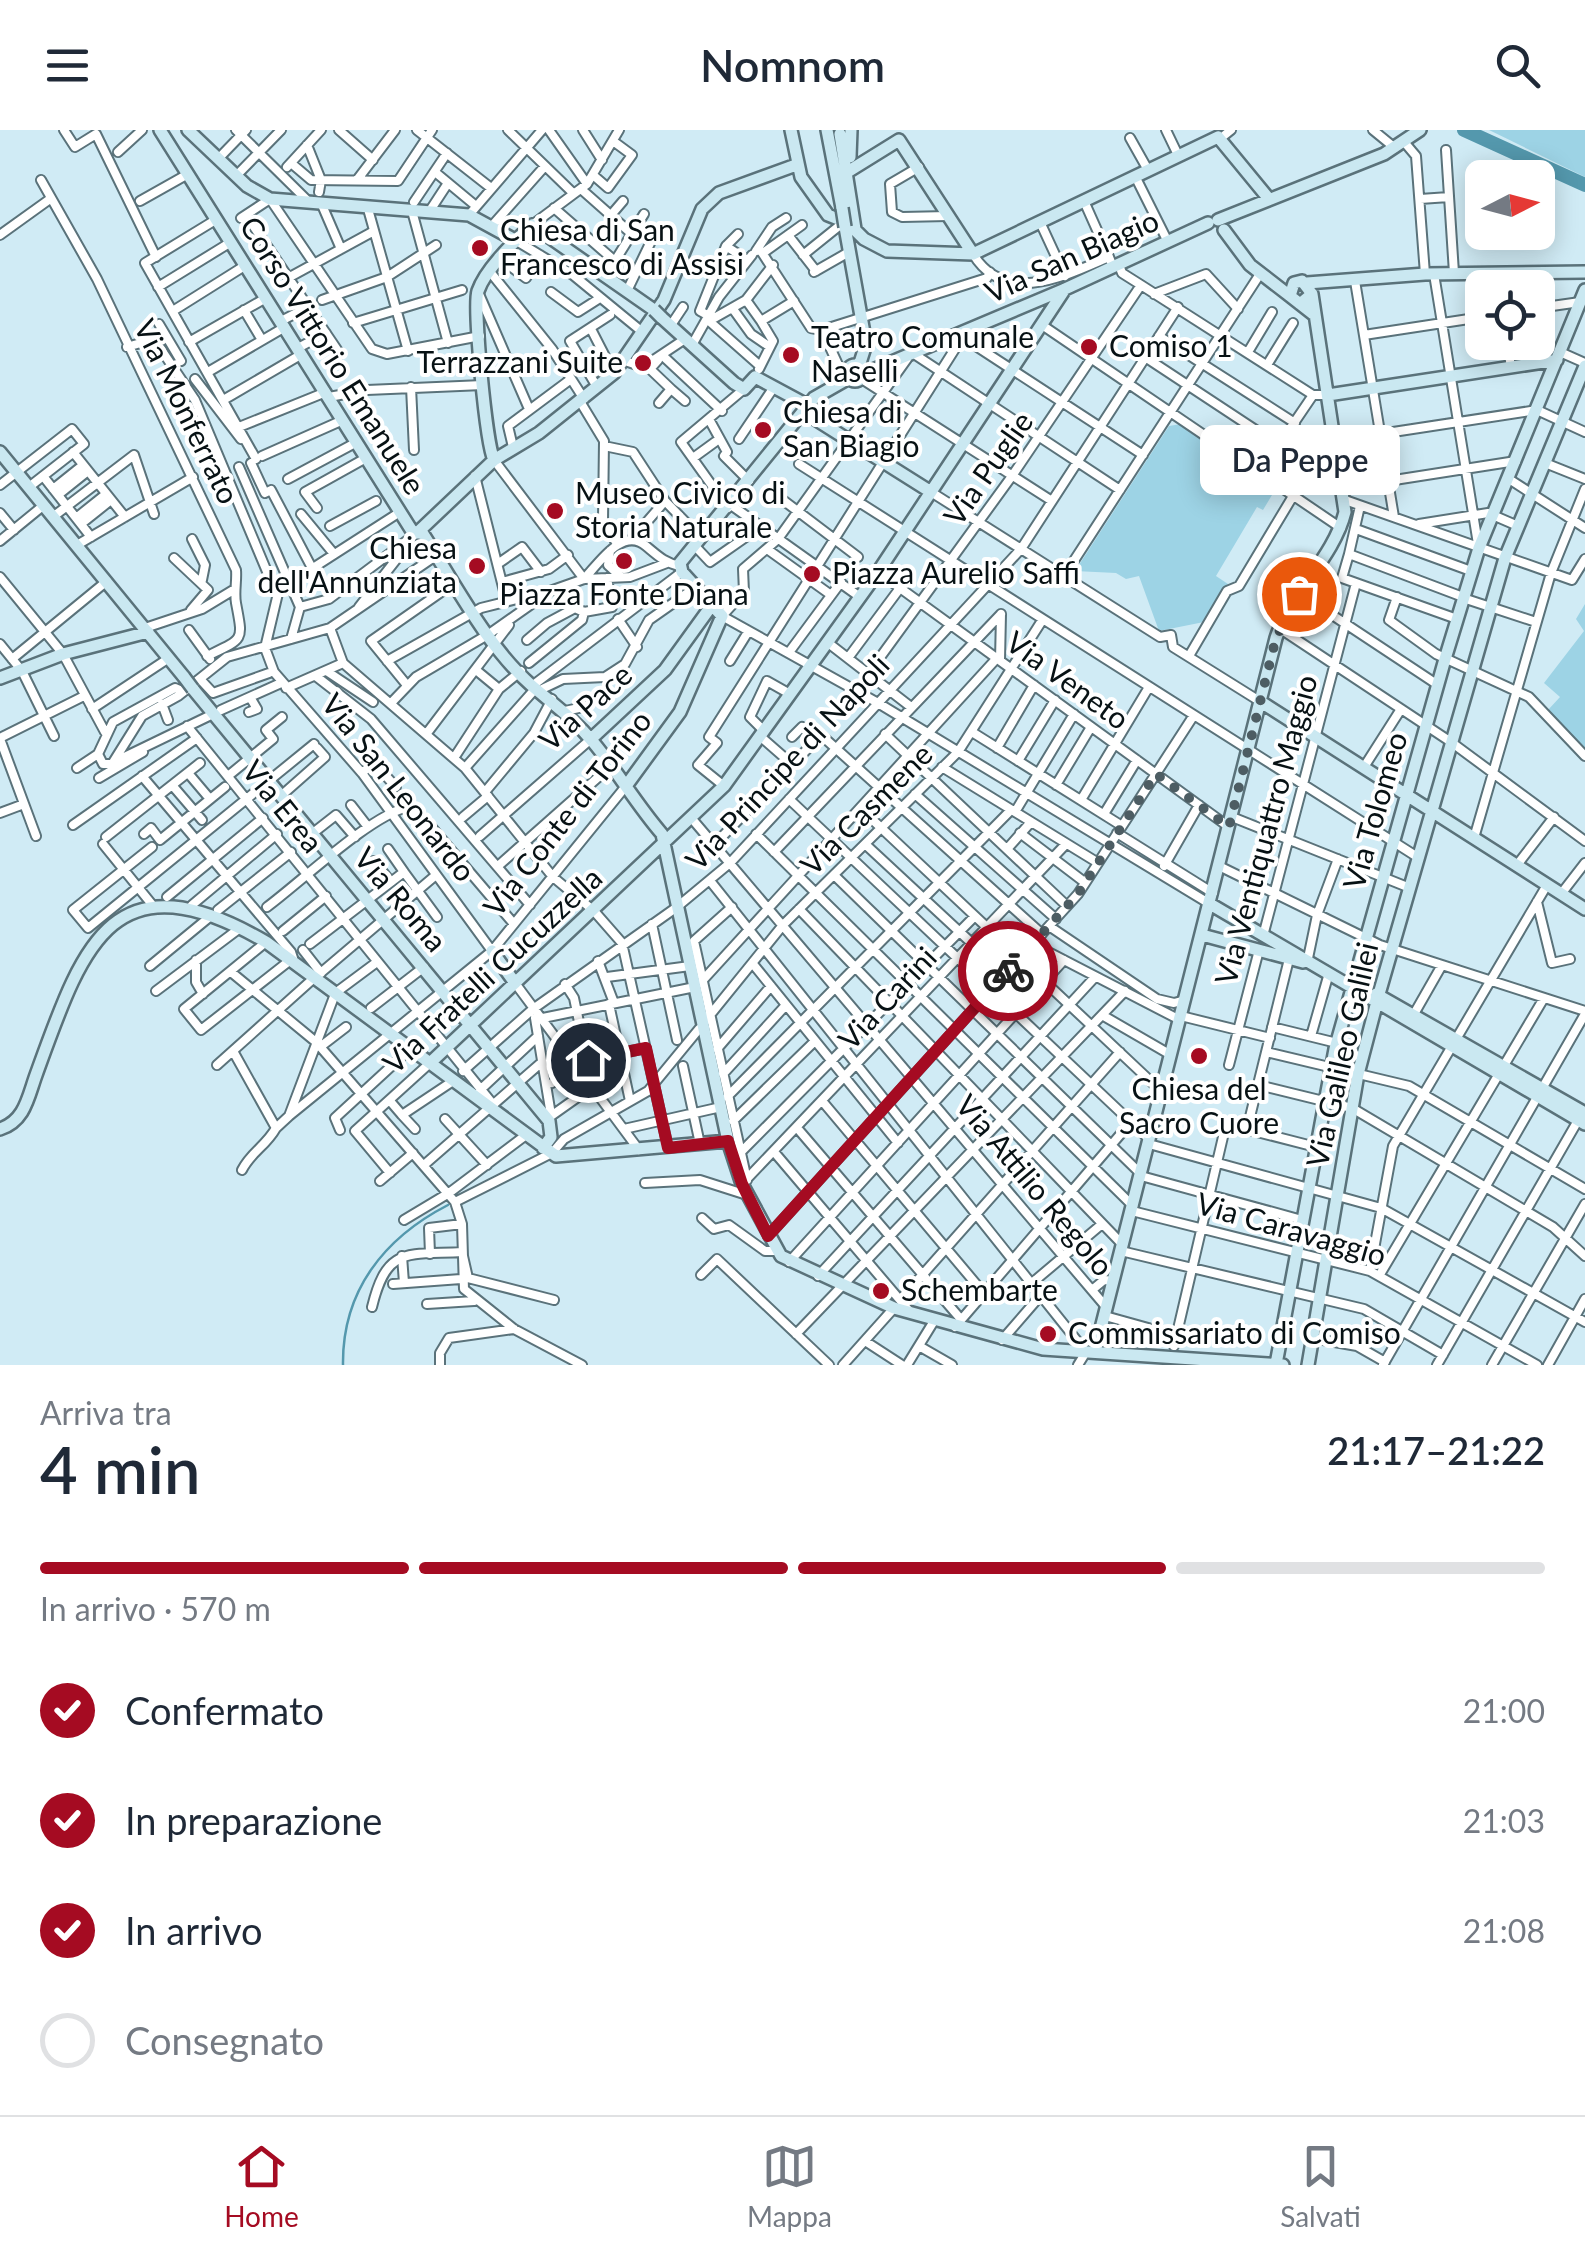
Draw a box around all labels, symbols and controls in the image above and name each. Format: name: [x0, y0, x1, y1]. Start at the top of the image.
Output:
icon: menu: [40, 38, 95, 93]
text: Nomnom: [700, 38, 885, 92]
icon: search: [1490, 38, 1545, 93]
north arrow: [1465, 160, 1555, 250]
map controls: [1465, 160, 1555, 360]
street label: Via San Biagio: [979, 201, 1164, 310]
street label: Corso Vittorio Emanuele: [233, 209, 434, 500]
place label: Chiesa di San Francesco di Assisi: [500, 211, 744, 281]
marker: Chiesa di San Francesco di Assisi: [469, 237, 491, 259]
button: locate: [1465, 270, 1555, 360]
street label: Via Monferrato: [128, 313, 248, 509]
place label: Teatro Comunale Naselli: [811, 318, 1034, 388]
place label: Comiso 1: [1109, 327, 1233, 363]
marker: Comiso 1: [1078, 336, 1100, 358]
place label: Terrazzani Suite: [417, 343, 623, 379]
marker: Teatro Comunale Naselli: [780, 344, 802, 366]
marker: Terrazzani Suite: [632, 352, 654, 374]
place label: Chiesa di San Biagio: [783, 393, 919, 463]
street label: Via Puglie: [935, 404, 1040, 532]
marker: Chiesa di San Biagio: [752, 419, 774, 441]
callout: Da Peppe: [1199, 424, 1399, 494]
text: Da Peppe: [1232, 440, 1368, 479]
place label: Museo Civico di Storia Naturale: [575, 474, 786, 544]
marker: Museo Civico di Storia Naturale: [544, 500, 566, 522]
place label: Chiesa dell'Annunziata: [257, 529, 457, 599]
marker: Piazza Fonte Diana: [613, 550, 635, 572]
pin: [1257, 552, 1342, 637]
place label: Piazza Aurelio Saffi: [832, 554, 1080, 590]
marker: Chiesa dell'Annunziata: [466, 555, 488, 577]
marker: Piazza Aurelio Saffi: [801, 563, 823, 585]
icon: bag: [1272, 567, 1327, 622]
place label: Piazza Fonte Diana: [499, 575, 749, 611]
street label: Via Veneto: [1000, 623, 1137, 736]
street label: Via Principe di Napoli: [677, 646, 896, 877]
street label: Via Pace: [531, 656, 638, 758]
street label: Via Ventiquattro Maggio: [1206, 671, 1324, 988]
street label: Via San Leonardo: [315, 686, 484, 888]
street label: Via Conte di Torino: [475, 703, 658, 923]
street label: Via Tolomeo: [1334, 728, 1414, 893]
street label: Via Casmene: [792, 735, 939, 882]
street label: Via Erea: [236, 752, 332, 859]
street label: Via Roma: [348, 839, 455, 958]
street label: Via Fratelli Cucuzzella: [375, 859, 609, 1080]
courier: [958, 921, 1058, 1021]
street label: Via Carini: [830, 939, 943, 1056]
street label: Via Galileo Galilei: [1298, 939, 1384, 1171]
icon: bike: [981, 944, 1036, 999]
pin: [546, 1018, 631, 1103]
icon: home: [561, 1033, 616, 1088]
marker: Chiesa del Sacro Cuore: [1188, 1045, 1210, 1067]
place label: Chiesa del Sacro Cuore: [1119, 1070, 1279, 1140]
street label: Via Attilio Regolo: [949, 1087, 1122, 1283]
street label: Via Caravaggio: [1193, 1184, 1391, 1272]
place label: Schembarte: [901, 1271, 1058, 1307]
marker: Schembarte: [870, 1280, 892, 1302]
place label: Commissariato di Comiso: [1068, 1314, 1401, 1350]
marker: Commissariato di Comiso: [1037, 1323, 1059, 1345]
text: Arriva tra: [40, 1393, 172, 1432]
text: 21:17–21:22: [1327, 1427, 1545, 1473]
text: 4 min: [40, 1430, 200, 1508]
text: In arrivo · 570 m: [40, 1589, 271, 1628]
icon: check: [40, 1683, 95, 1738]
text: Confermato: [125, 1687, 324, 1733]
text: 21:00: [1463, 1691, 1545, 1730]
icon: check: [40, 1793, 95, 1848]
text: In preparazione: [125, 1797, 382, 1843]
text: 21:03: [1463, 1801, 1545, 1840]
icon: check: [40, 1903, 95, 1958]
text: In arrivo: [125, 1907, 263, 1953]
text: 21:08: [1463, 1911, 1545, 1950]
text: Consegnato: [125, 2017, 324, 2063]
tab: Home: [224, 2139, 299, 2233]
tab: Mappa: [747, 2139, 832, 2233]
tab: Salvati: [1280, 2139, 1361, 2233]

